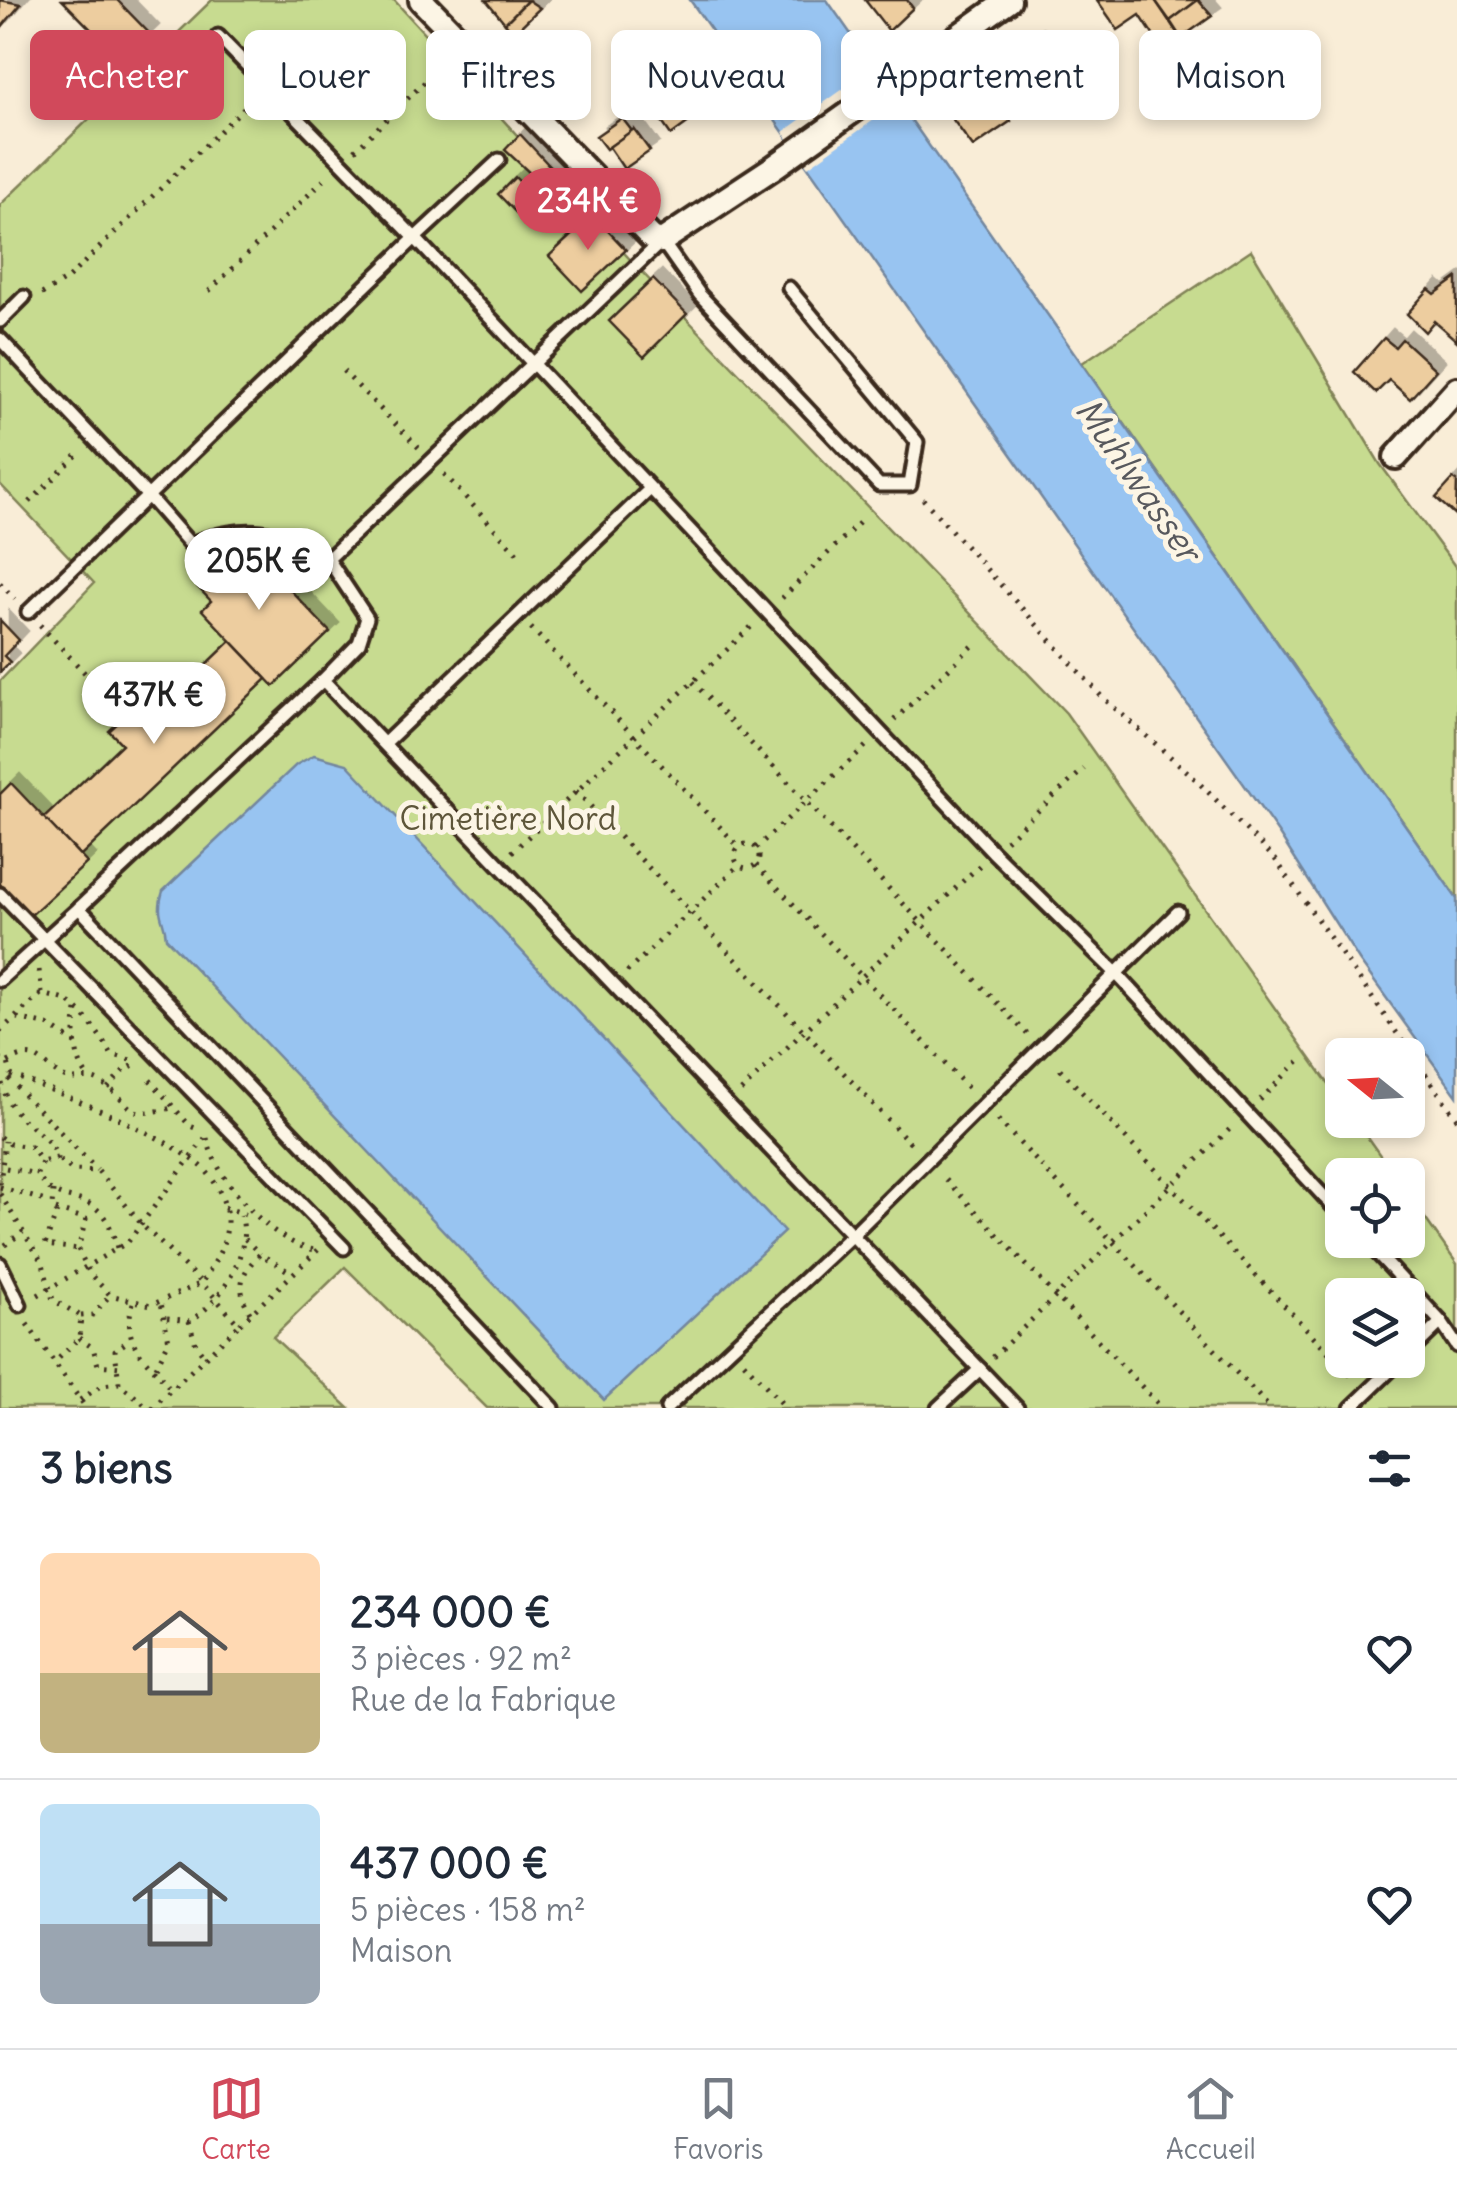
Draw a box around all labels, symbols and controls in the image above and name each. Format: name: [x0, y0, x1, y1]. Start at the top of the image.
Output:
chip: Acheter: [30, 30, 224, 120]
chip: Louer: [244, 30, 406, 120]
chip: Filtres: [426, 30, 591, 120]
chip: Nouveau: [611, 30, 821, 120]
chip: Appartement: [841, 30, 1119, 120]
chip: Maison: [1139, 30, 1321, 120]
pin: 234K €: [507, 168, 669, 253]
text: 234K €: [537, 180, 639, 221]
water label: Muhlwasser: [1067, 389, 1213, 573]
pin: 205K €: [178, 528, 340, 613]
text: 205K €: [207, 540, 311, 581]
pin: 437K €: [73, 662, 235, 747]
text: 437K €: [104, 674, 204, 715]
park label: Cimetière Nord: [399, 798, 617, 839]
north arrow: [1325, 1038, 1425, 1138]
map controls: [1325, 1038, 1425, 1378]
button: locate: [1325, 1158, 1425, 1258]
button: layers: [1325, 1278, 1425, 1378]
icon: filters: [1362, 1441, 1417, 1496]
text: 3 biens: [40, 1442, 173, 1494]
text: 234 000 €: [350, 1586, 551, 1638]
icon: home: [120, 1593, 240, 1713]
icon: heart: [1362, 1626, 1417, 1681]
text: 3 pièces · 92 m²: [350, 1638, 572, 1679]
text: Rue de la Fabrique: [350, 1679, 616, 1720]
text: 437 000 €: [350, 1837, 549, 1889]
icon: home: [120, 1844, 240, 1964]
icon: heart: [1362, 1877, 1417, 1932]
text: 5 pièces · 158 m²: [350, 1889, 586, 1930]
text: Maison: [350, 1930, 452, 1971]
tab: Carte: [201, 2071, 271, 2167]
tab: Favoris: [673, 2071, 764, 2167]
tab: Accueil: [1166, 2071, 1256, 2167]

